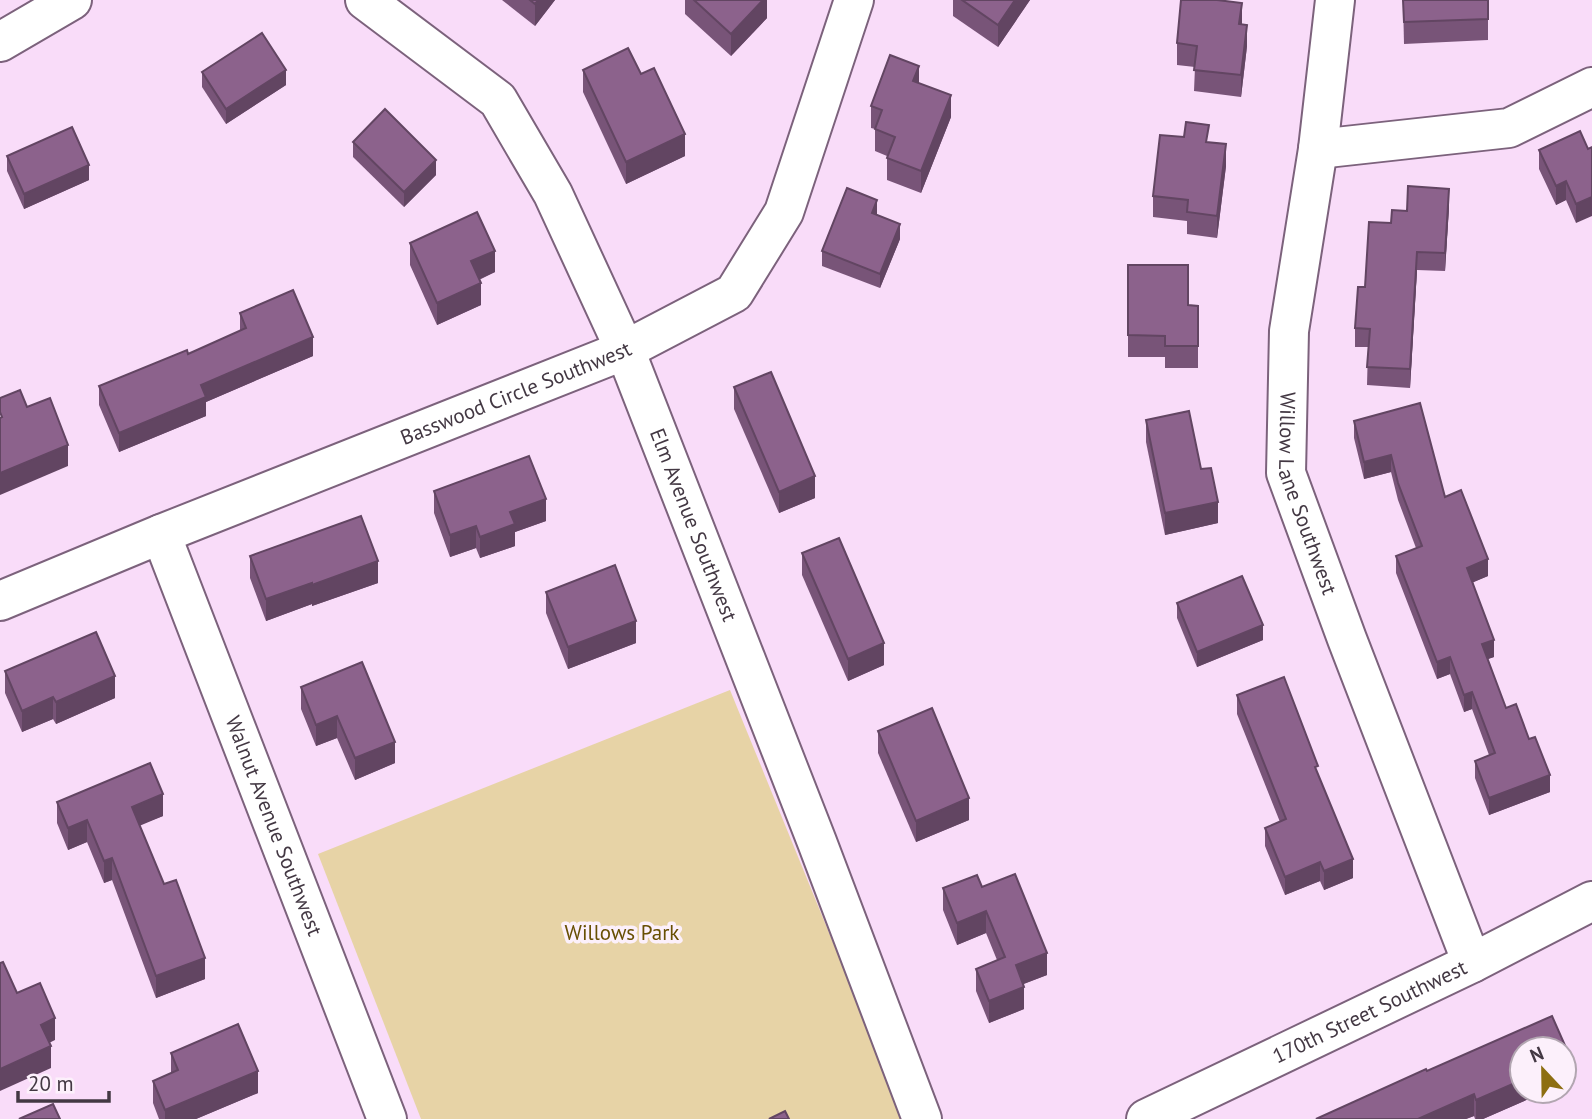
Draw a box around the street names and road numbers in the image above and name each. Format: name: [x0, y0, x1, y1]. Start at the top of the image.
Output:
street label: Basswood Circle Southwest: [396, 335, 636, 451]
street label: Willow Lane Southwest: [1272, 392, 1343, 598]
street label: Elm Avenue Southwest: [644, 424, 744, 625]
street label: Walnut Avenue Southwest: [220, 712, 329, 940]
street label: 170th Street Southwest: [1268, 954, 1471, 1069]

